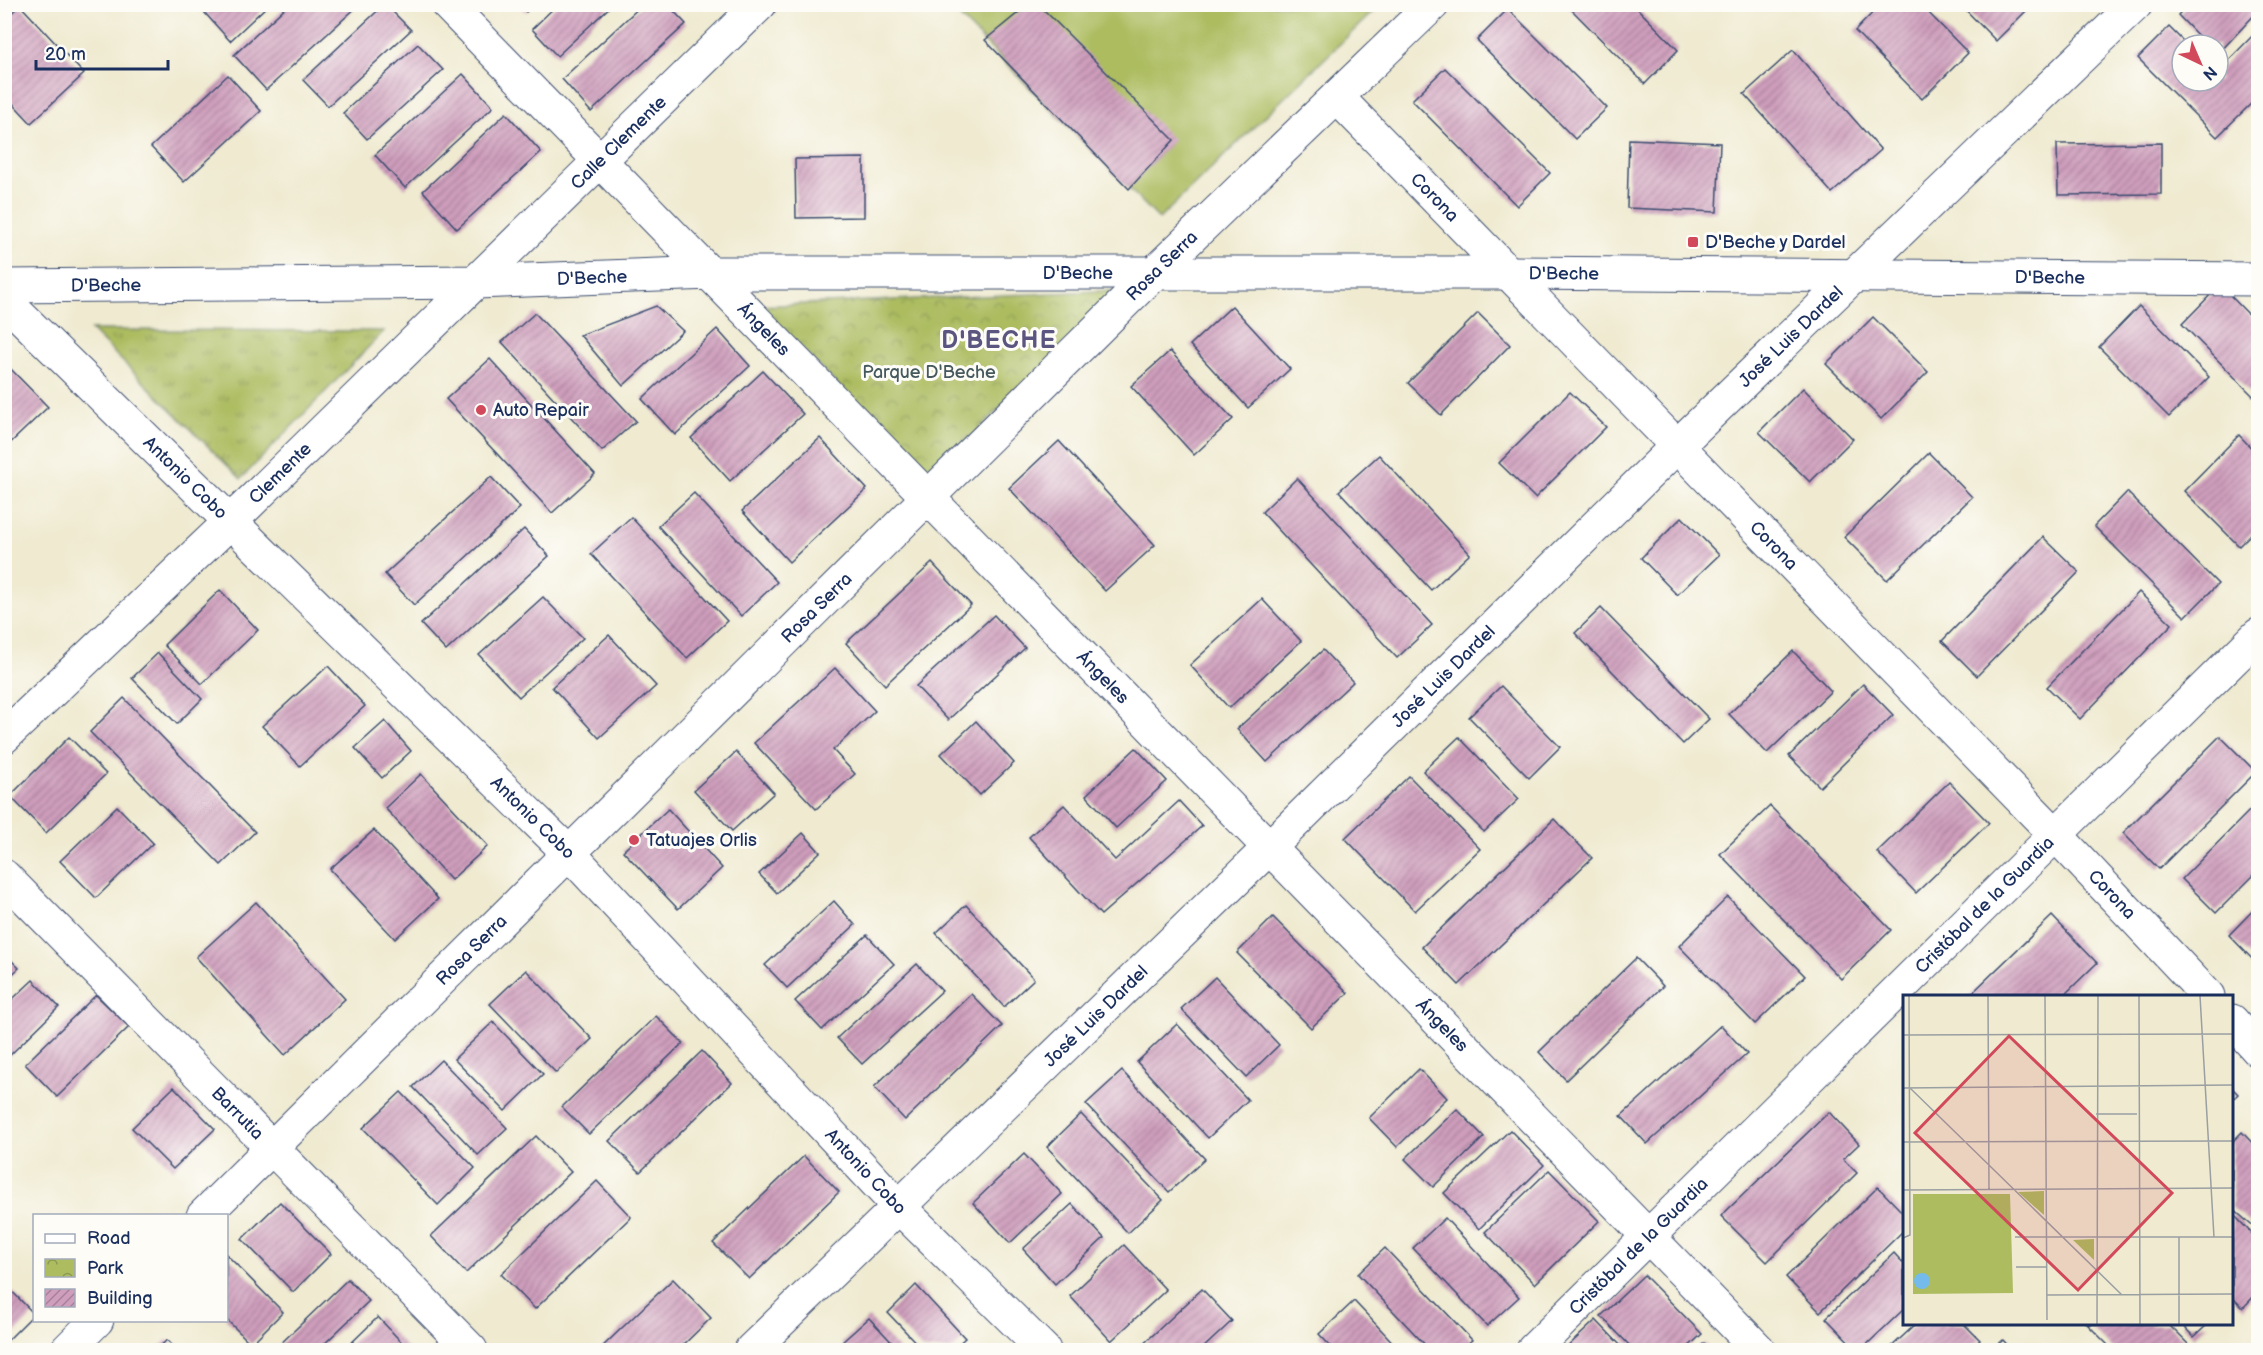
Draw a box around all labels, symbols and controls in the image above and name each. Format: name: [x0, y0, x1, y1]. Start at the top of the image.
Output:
scale bar: [36, 33, 168, 71]
north arrow: [2170, 33, 2230, 93]
text: 20 m: [45, 44, 86, 65]
text: N: [2198, 62, 2220, 84]
street label: Calle Clemente: [566, 91, 671, 194]
street label: Corona: [1406, 169, 1463, 226]
street label: Rosa Serra: [1122, 226, 1202, 305]
place label: D'Beche y Dardel: [1705, 232, 1846, 253]
marker: D'Beche y Dardel: [1686, 235, 1700, 249]
street label: D'Beche: [1043, 263, 1113, 284]
street label: D'Beche: [1529, 263, 1599, 284]
street label: D'Beche: [556, 266, 628, 289]
street label: D'Beche: [2014, 267, 2085, 288]
street label: D'Beche: [71, 274, 142, 296]
street label: José Luis Dardel: [1734, 282, 1847, 391]
street label: Ángeles: [733, 297, 794, 360]
district label: D'BECHE: [941, 326, 1057, 355]
park label: Parque D'Beche: [862, 362, 996, 383]
place label: Auto Repair: [493, 400, 589, 421]
marker: Auto Repair: [474, 403, 488, 417]
street label: Antonio Cobo: [139, 432, 232, 523]
street label: Clemente: [245, 438, 316, 508]
street label: Corona: [1745, 517, 1802, 574]
street label: Rosa Serra: [777, 568, 856, 647]
street label: José Luis Dardel: [1387, 621, 1499, 732]
street label: Ángeles: [1073, 645, 1134, 708]
street label: Antonio Cobo: [486, 772, 579, 863]
place label: Tatuajes Orlis: [646, 830, 757, 851]
street label: Cristóbal de la Guardia: [1911, 832, 2058, 978]
marker: Tatuajes Orlis: [627, 833, 641, 847]
street label: Corona: [2084, 865, 2140, 923]
street label: Rosa Serra: [432, 910, 511, 989]
street label: José Luis Dardel: [1039, 961, 1152, 1071]
street label: Ángeles: [1412, 993, 1473, 1056]
inset map: [1903, 995, 2233, 1325]
street label: Barrutia: [207, 1083, 268, 1144]
street label: Antonio Cobo: [821, 1124, 911, 1219]
street label: Cristóbal de la Guardia: [1565, 1173, 1712, 1319]
legend: [33, 1214, 228, 1322]
text: Road: [87, 1228, 131, 1249]
text: Park: [87, 1258, 123, 1279]
text: Building: [87, 1288, 153, 1309]

